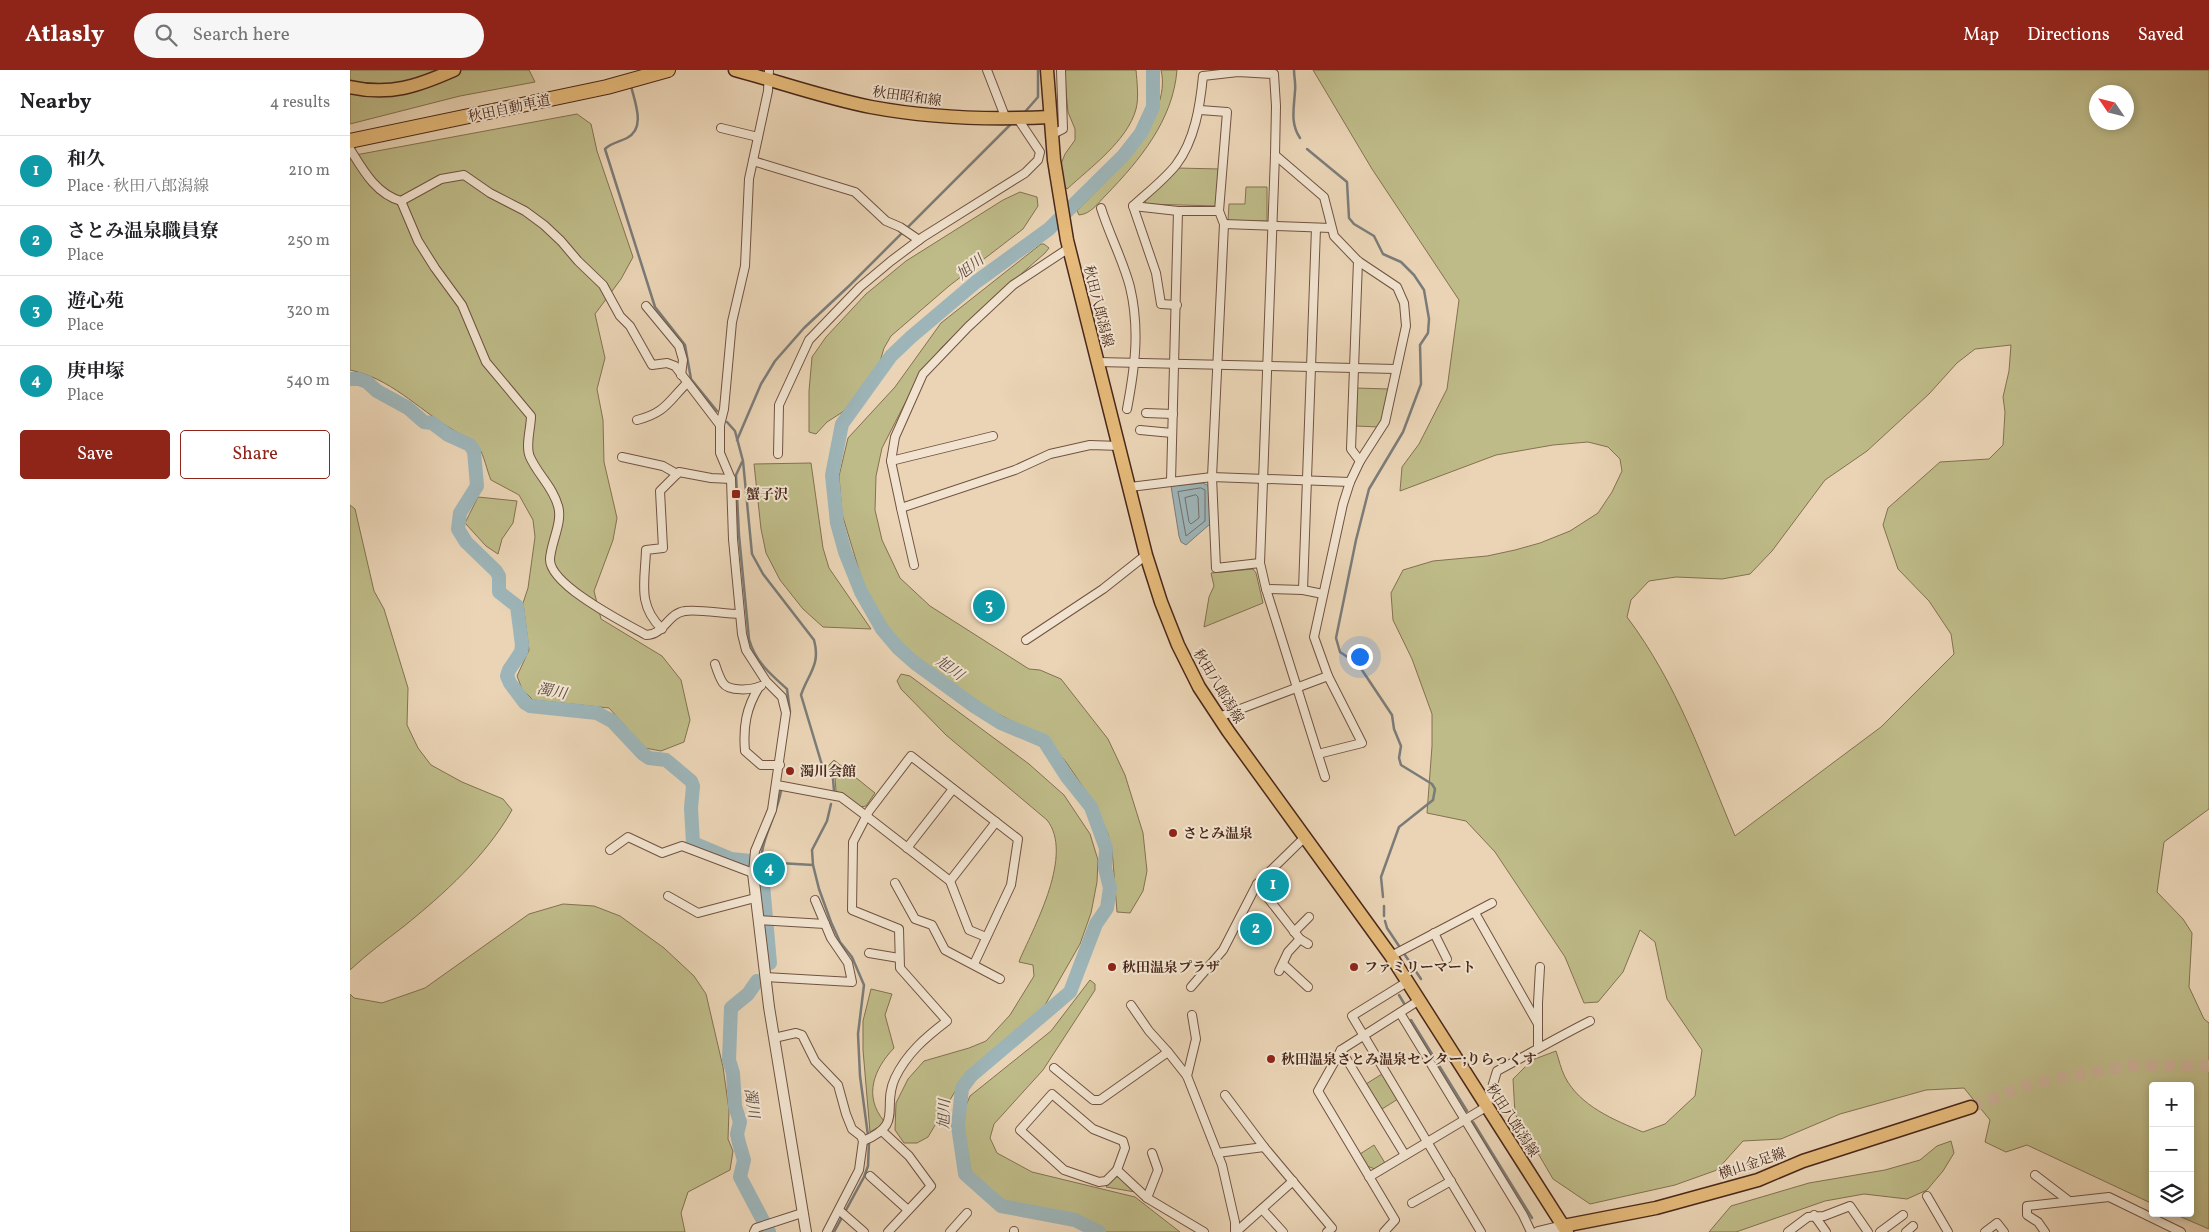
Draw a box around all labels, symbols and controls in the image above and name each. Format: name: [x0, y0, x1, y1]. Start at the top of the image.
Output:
search box: [134, 13, 484, 58]
text: Atlasly: [25, 18, 104, 52]
icon: search: [152, 21, 180, 49]
text: Search here: [192, 22, 290, 48]
text: Map: [1963, 23, 1999, 48]
text: Directions: [2027, 23, 2110, 48]
text: Saved: [2138, 23, 2184, 48]
street label: 秋田昭和線: [871, 83, 943, 112]
north arrow: [2089, 85, 2134, 130]
text: Nearby: [20, 88, 91, 117]
street label: 秋田自動車道: [466, 91, 552, 127]
text: 4 results: [270, 92, 330, 114]
text: 和久: [67, 147, 105, 173]
text: 1: [33, 160, 39, 182]
text: 210 m: [288, 160, 330, 182]
text: Place · 秋田八郎潟線: [67, 176, 209, 198]
text: さとみ温泉職員寮: [67, 219, 219, 245]
text: 2: [32, 230, 40, 252]
text: 250 m: [287, 230, 330, 252]
text: Place: [67, 245, 104, 267]
water label: 旭川: [953, 249, 991, 286]
street label: 秋田八郎潟線: [1078, 263, 1117, 349]
text: 遊心苑: [67, 289, 124, 315]
text: 3: [32, 300, 40, 322]
text: 320 m: [286, 300, 330, 322]
text: Place: [67, 315, 104, 337]
text: 庚申塚: [67, 359, 124, 385]
text: 4: [31, 370, 41, 392]
text: 540 m: [286, 370, 330, 392]
text: Place: [67, 385, 104, 407]
button: Save: [20, 430, 170, 479]
button: Share: [180, 430, 330, 479]
place label: 蟹子沢: [746, 486, 788, 505]
marker: 蟹子沢: [730, 488, 742, 500]
pin: 3: [973, 587, 1005, 625]
your location: [1347, 644, 1373, 670]
street label: 秋田八郎潟線: [1188, 646, 1247, 728]
water label: 旭川: [931, 652, 969, 688]
water label: 濁川: [535, 679, 570, 706]
place label: 濁川会館: [800, 763, 856, 782]
marker: 濁川会館: [784, 765, 796, 777]
place label: さとみ温泉: [1183, 825, 1253, 844]
marker: さとみ温泉: [1167, 827, 1179, 839]
pin: 4: [753, 850, 785, 888]
pin: 1: [1257, 866, 1289, 904]
pin: 2: [1240, 910, 1272, 948]
place label: 秋田温泉プラザ: [1122, 959, 1220, 978]
place label: ファミリーマート: [1364, 959, 1476, 978]
marker: 秋田温泉プラザ: [1106, 961, 1118, 973]
marker: ファミリーマート: [1348, 961, 1360, 973]
place label: 秋田温泉さとみ温泉センター;りらっくす: [1281, 1051, 1537, 1070]
marker: 秋田温泉さとみ温泉センター;りらっくす: [1265, 1053, 1277, 1065]
street label: 秋田八郎潟線: [1481, 1080, 1543, 1161]
map controls: [2149, 1082, 2194, 1217]
button: +: [2149, 1082, 2194, 1127]
water label: 濁川: [738, 1087, 763, 1121]
water label: 旭川: [934, 1097, 957, 1129]
button: −: [2149, 1127, 2194, 1172]
street label: 横山金足線: [1716, 1144, 1789, 1185]
button: layers: [2149, 1172, 2194, 1217]

